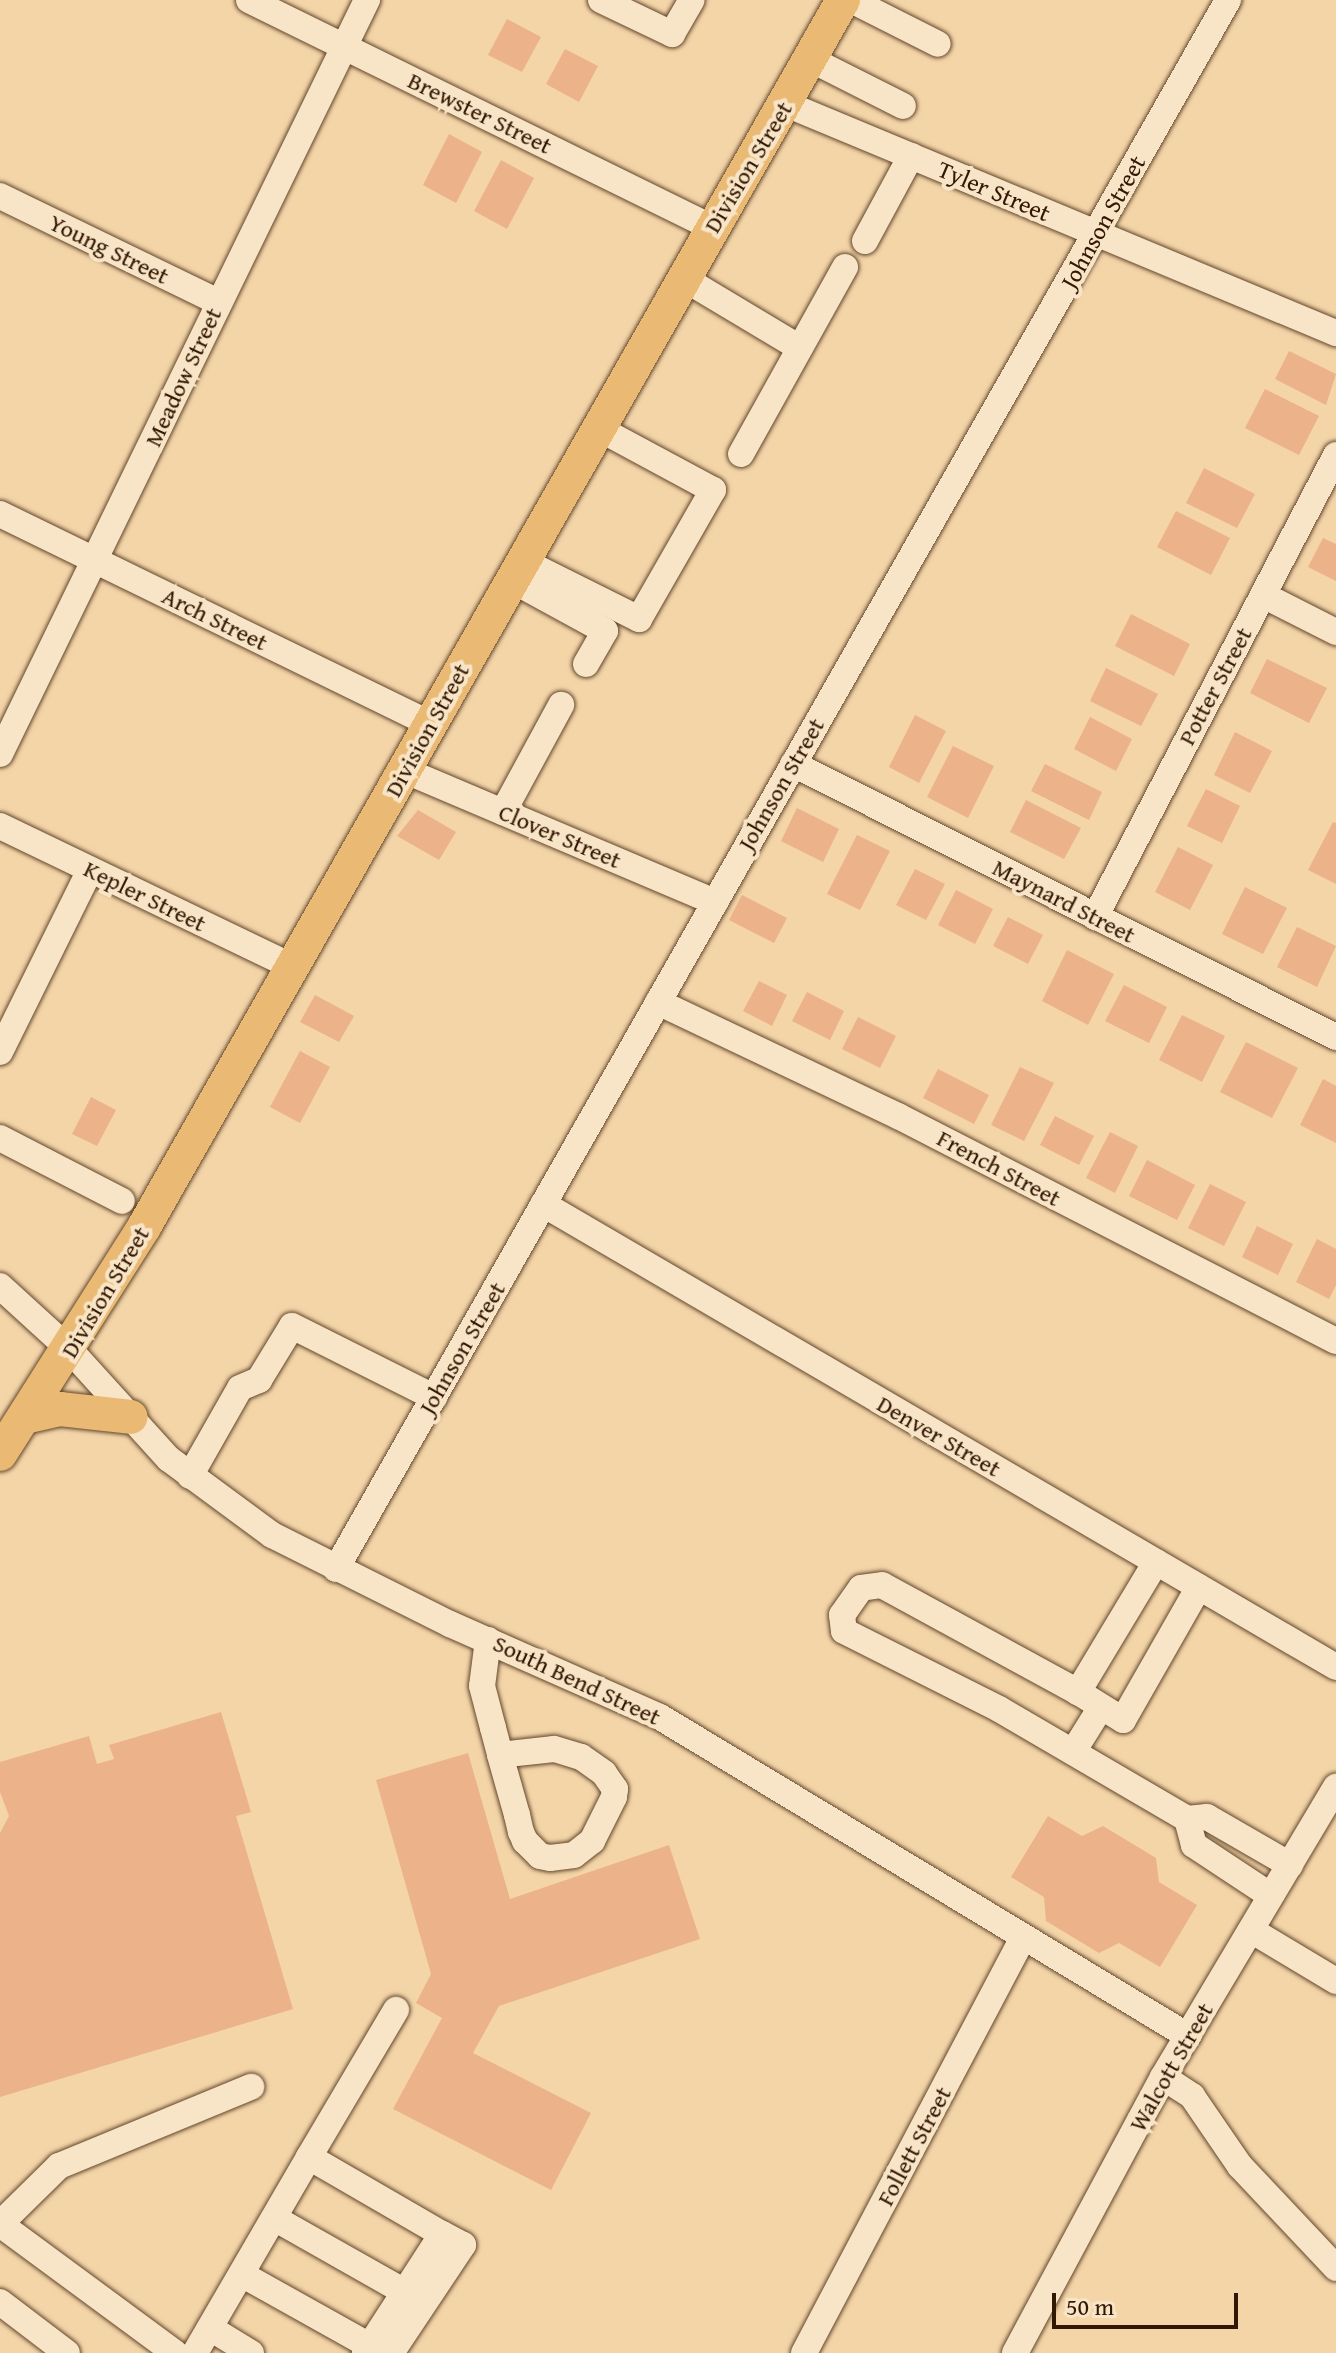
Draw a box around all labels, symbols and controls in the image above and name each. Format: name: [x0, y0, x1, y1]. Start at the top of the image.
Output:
street label: Brewster Street: [403, 66, 557, 160]
street label: Division Street: [698, 96, 798, 238]
street label: Johnson Street: [1055, 150, 1151, 294]
street label: Tyler Street: [933, 154, 1055, 228]
street label: Young Street: [44, 208, 174, 290]
street label: Meadow Street: [138, 303, 228, 451]
street label: Arch Street: [158, 581, 272, 657]
street label: Potter Street: [1172, 622, 1258, 750]
street label: Division Street: [379, 658, 475, 802]
street label: Johnson Street: [732, 713, 830, 855]
street label: Clover Street: [495, 797, 625, 875]
street label: Maynard Street: [988, 853, 1140, 949]
street label: Kepler Street: [79, 854, 211, 938]
street label: French Street: [932, 1123, 1066, 1213]
street label: Division Street: [55, 1221, 155, 1363]
street label: Johnson Street: [413, 1277, 511, 1419]
street label: Denver Street: [872, 1389, 1006, 1483]
street label: South Bend Street: [489, 1629, 665, 1731]
street label: Walcott Street: [1123, 1998, 1219, 2136]
street label: Follett Street: [871, 2082, 957, 2210]
scale bar: [1056, 2277, 1242, 2327]
text: 50 m: [1066, 2289, 1114, 2324]

